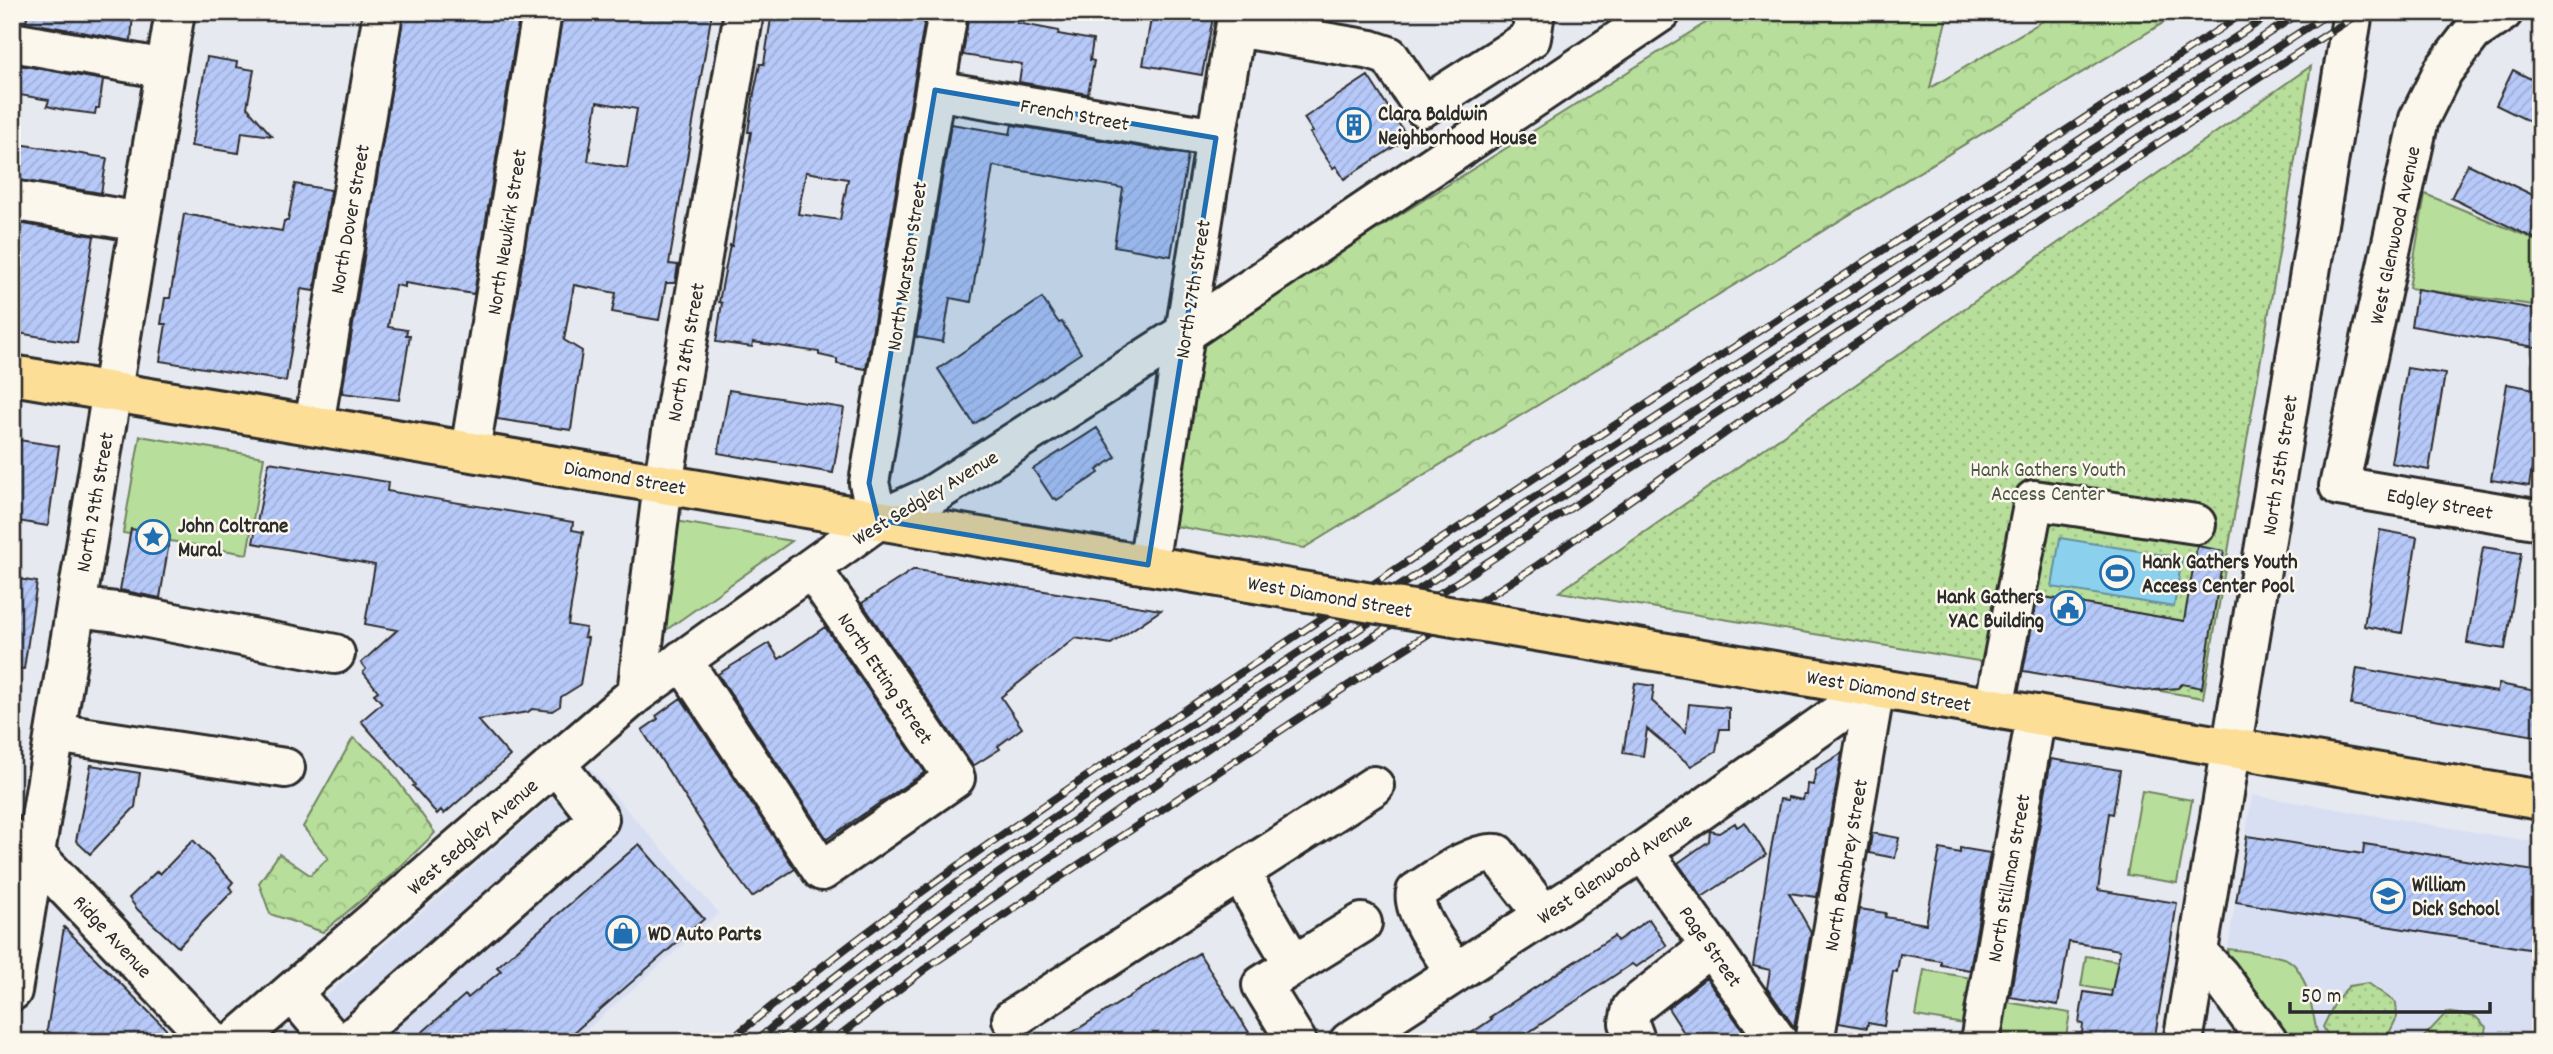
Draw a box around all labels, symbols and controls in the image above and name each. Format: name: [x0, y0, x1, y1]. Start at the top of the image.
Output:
street label: French Street: [1018, 93, 1131, 141]
place label: Clara Baldwin Neighborhood House: [1378, 101, 1537, 155]
building icon: Clara Baldwin Neighborhood House: [1335, 106, 1373, 144]
street label: North Dover Street: [324, 142, 380, 297]
street label: West Glenwood Avenue: [2363, 144, 2430, 328]
street label: North Newkirk Street: [481, 147, 537, 318]
street label: North Marston Street: [881, 179, 937, 353]
street label: North 27th Street: [1169, 218, 1221, 361]
street label: North 28th Street: [661, 280, 715, 424]
street label: North 25th Street: [2256, 393, 2308, 538]
street label: North 29th Street: [70, 430, 124, 575]
street label: West Sedgley Avenue: [848, 444, 1005, 555]
street label: Diamond Street: [561, 454, 688, 506]
park label: Hank Gathers Youth Access Center: [1970, 457, 2126, 511]
street label: Edgley Street: [2384, 482, 2495, 530]
place label: John Coltrane Mural: [178, 513, 288, 567]
place icon: John Coltrane Mural: [134, 518, 172, 556]
place label: Hank Gathers Youth Access Center Pool: [2142, 549, 2298, 603]
sports icon: Hank Gathers Youth Access Center Pool: [2098, 554, 2136, 592]
street label: West Diamond Street: [1245, 570, 1414, 628]
place label: Hank Gathers YAC Building: [1937, 584, 2044, 638]
public building icon: Hank Gathers YAC Building: [2049, 589, 2087, 627]
street label: North Etting Street: [828, 608, 939, 752]
street label: West Diamond Street: [1804, 664, 1973, 722]
street label: West Sedgley Avenue: [402, 773, 546, 904]
street label: North Bambrey Street: [1818, 777, 1878, 954]
street label: North Stillman Street: [1981, 792, 2041, 965]
street label: West Glenwood Avenue: [1532, 807, 1699, 934]
place label: William Dick School: [2412, 872, 2501, 926]
school or university icon: William Dick School: [2369, 877, 2407, 915]
street label: Ridge Avenue: [64, 890, 157, 987]
street label: Page Street: [1669, 901, 1748, 995]
shop icon: WD Auto Parts: [604, 914, 642, 952]
place label: WD Auto Parts: [648, 921, 762, 951]
scale bar: [2290, 970, 2490, 1014]
text: 50 m: [2301, 983, 2341, 1013]

